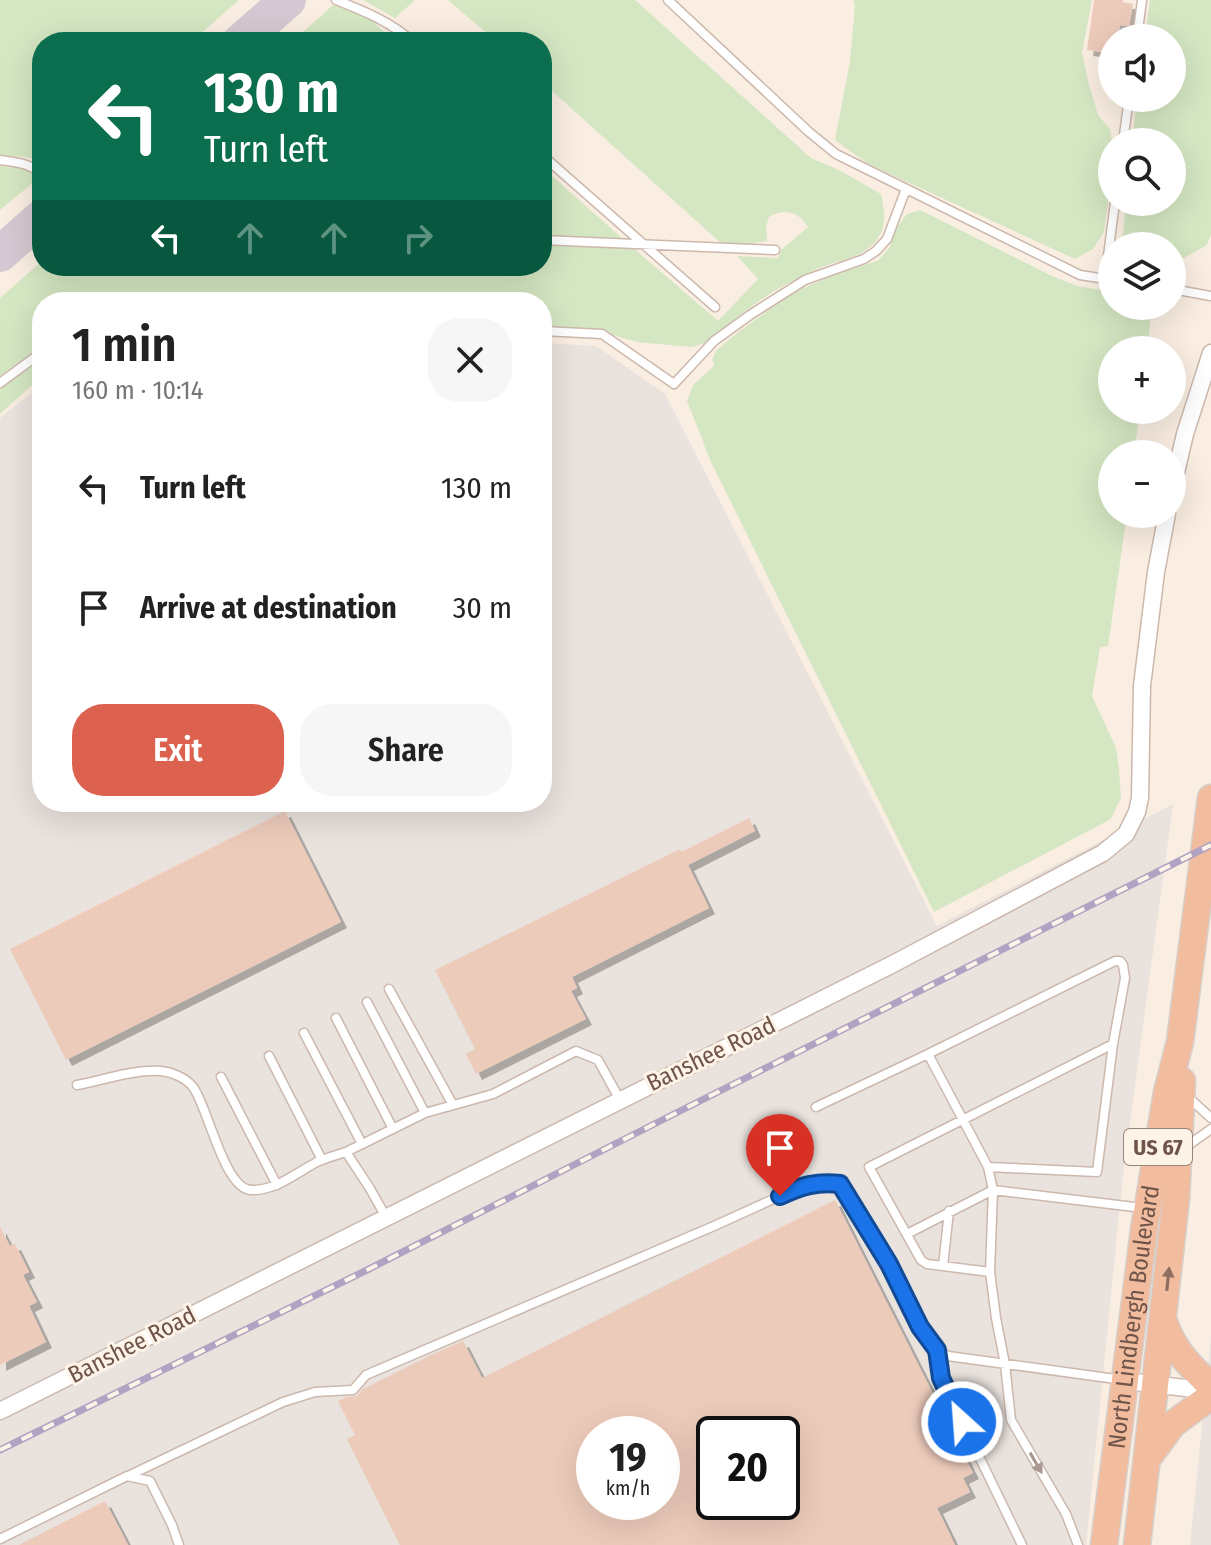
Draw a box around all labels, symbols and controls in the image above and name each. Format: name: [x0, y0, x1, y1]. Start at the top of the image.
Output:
map controls: [1098, 24, 1186, 528]
button: sound: [1098, 24, 1186, 112]
text: 130 m: [204, 60, 339, 127]
icon: left: [72, 64, 176, 168]
text: Turn left: [204, 128, 328, 172]
button: search: [1098, 128, 1186, 216]
icon: left: [144, 216, 188, 260]
icon: ahead: [228, 216, 272, 260]
icon: ahead: [312, 216, 356, 260]
icon: right: [396, 216, 440, 260]
button: layers: [1098, 232, 1186, 320]
text: 1 min: [72, 316, 177, 374]
button: close: [428, 318, 512, 402]
button: +: [1098, 336, 1186, 424]
text: 160 m · 10:14: [72, 375, 203, 406]
button: −: [1098, 440, 1186, 528]
icon: left: [72, 466, 116, 510]
text: Turn left: [140, 470, 246, 506]
text: 130 m: [441, 470, 512, 506]
icon: arrive: [72, 586, 116, 630]
text: Arrive at destination: [140, 590, 397, 626]
text: 30 m: [453, 590, 512, 626]
button: Exit: [72, 704, 284, 796]
button: Share: [300, 704, 512, 796]
street label: Banshee Road: [642, 1011, 780, 1097]
pin: [746, 1114, 814, 1196]
icon: arrive: [758, 1126, 802, 1170]
road number: US 67: [1124, 1129, 1192, 1165]
street label: North Lindbergh Boulevard: [1102, 1183, 1165, 1450]
one-way arrow: [1162, 1266, 1175, 1291]
street label: Banshee Road: [63, 1301, 201, 1389]
position arrow: [920, 1380, 1004, 1464]
speed limit sign: 20: [696, 1416, 800, 1520]
text: 19: [609, 1434, 647, 1482]
one-way arrow: [1029, 1452, 1043, 1474]
text: km/h: [606, 1476, 650, 1500]

